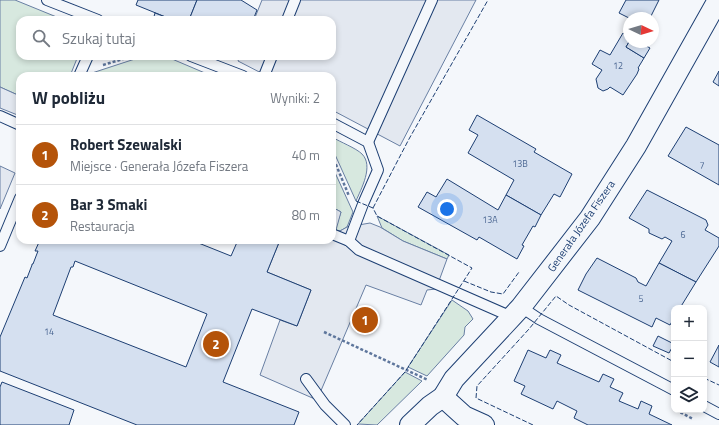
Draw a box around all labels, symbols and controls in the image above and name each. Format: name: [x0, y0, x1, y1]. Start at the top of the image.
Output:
north arrow: [623, 12, 659, 48]
search box: [16, 16, 336, 60]
icon: search: [30, 27, 52, 49]
text: Szukaj tutaj: [62, 27, 135, 50]
house number: 12: [613, 59, 623, 72]
text: W pobliżu: [32, 85, 105, 111]
text: Wyniki: 2: [270, 88, 320, 108]
text: Robert Szewalski: [70, 133, 182, 156]
text: 1: [41, 145, 49, 165]
text: 40 m: [292, 145, 320, 165]
text: Miejsce · Generała Józefa Fiszera: [70, 156, 248, 176]
house number: 13B: [512, 157, 528, 170]
house number: 7: [699, 159, 705, 172]
street label: Generała Józefa Fiszera: [543, 177, 619, 275]
text: Bar 3 Smaki: [70, 193, 147, 216]
your location: [437, 199, 457, 219]
text: 2: [41, 205, 49, 225]
text: 80 m: [292, 205, 320, 225]
house number: 13A: [482, 213, 498, 226]
text: Restauracja: [70, 216, 135, 236]
house number: 6: [680, 228, 686, 241]
house number: 5: [638, 292, 644, 305]
pin: 1: [352, 305, 378, 335]
map controls: [671, 305, 707, 413]
button: +: [671, 305, 707, 341]
house number: 14: [44, 325, 54, 338]
pin: 2: [203, 329, 229, 359]
button: −: [671, 341, 707, 377]
button: layers: [671, 377, 707, 413]

